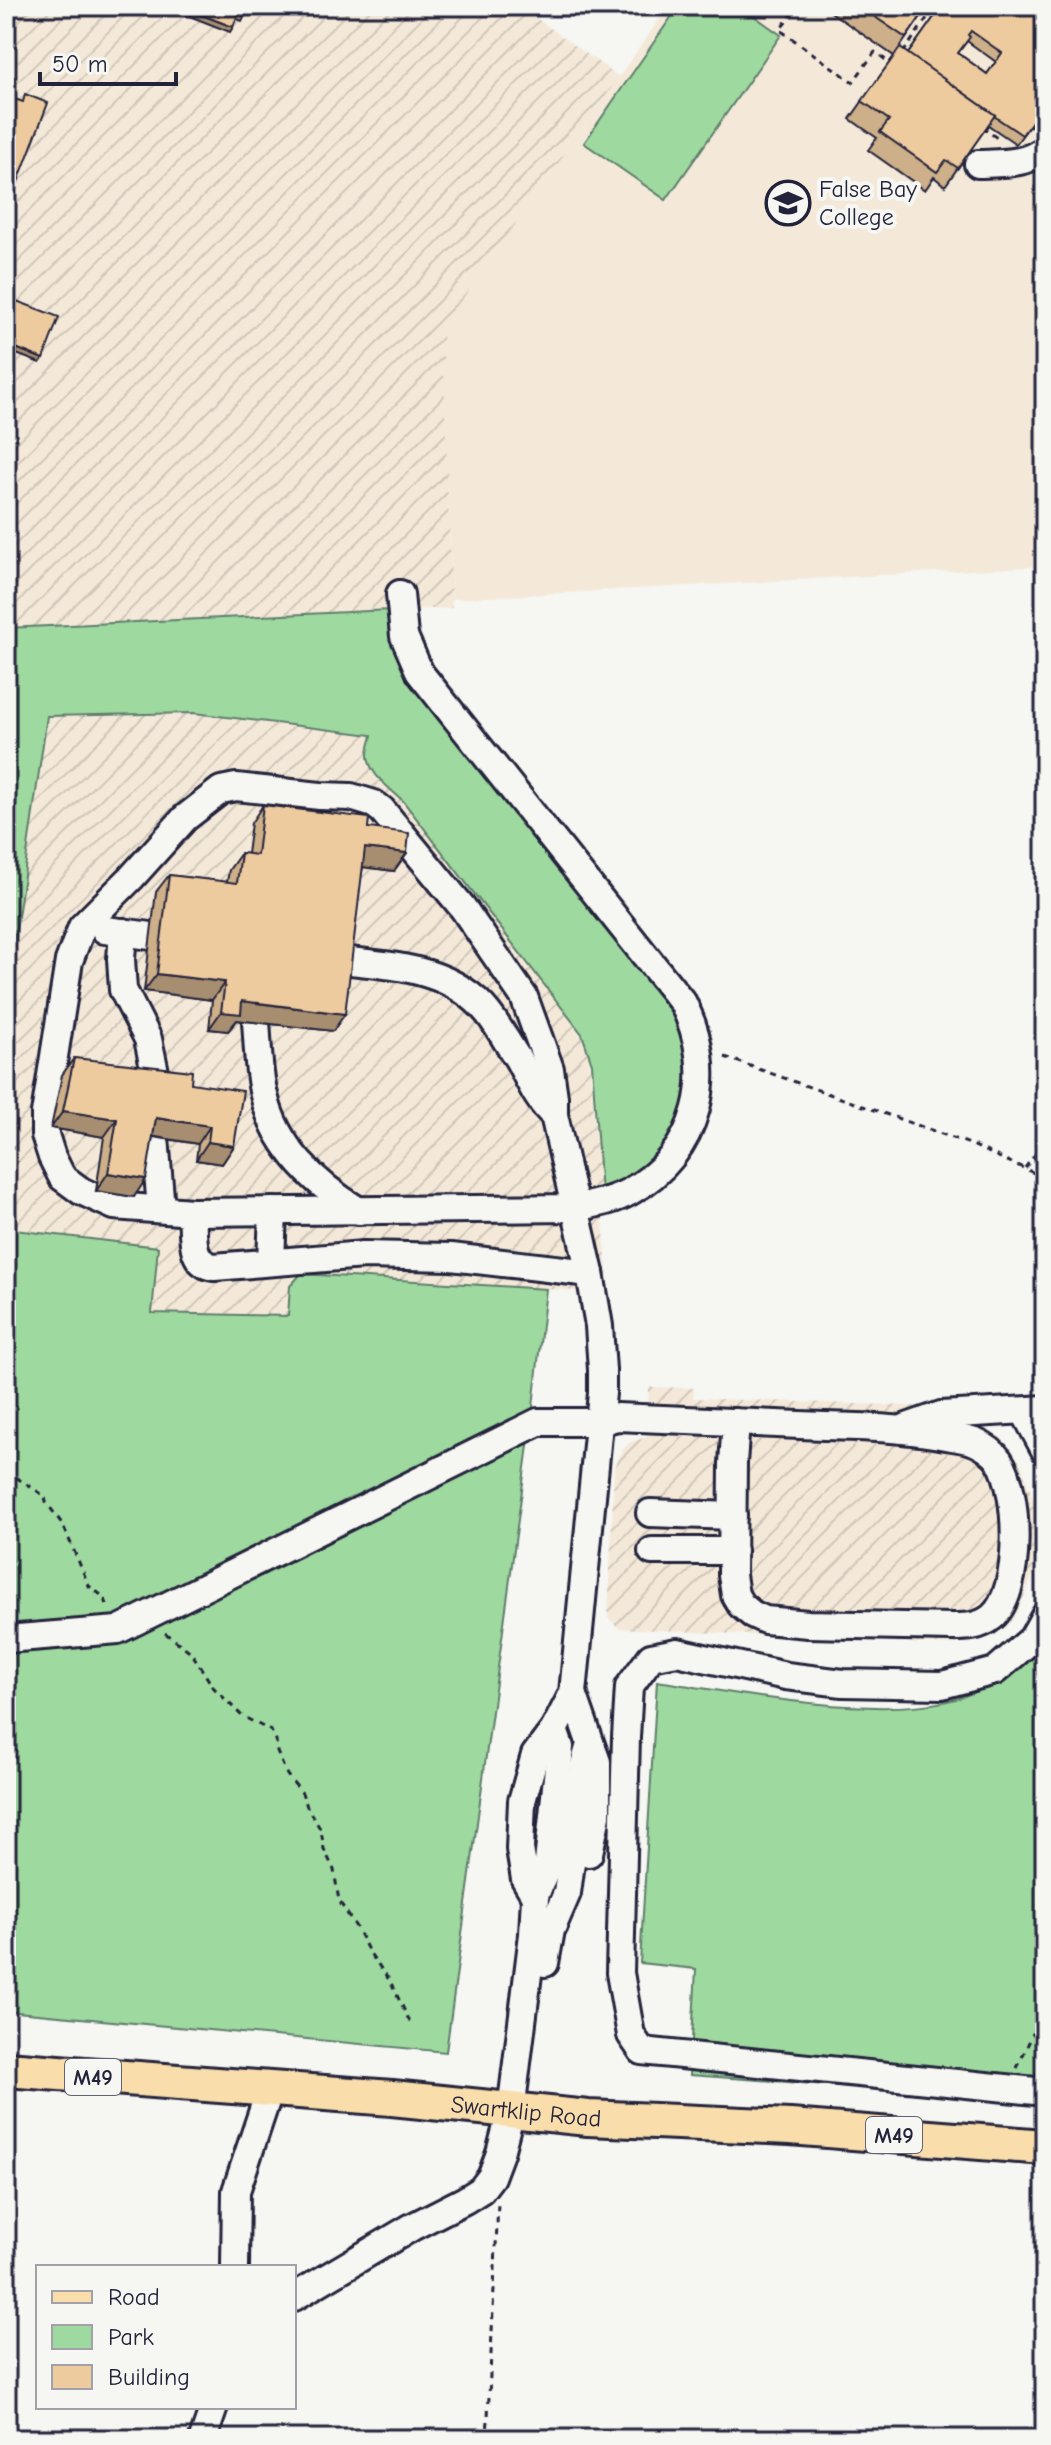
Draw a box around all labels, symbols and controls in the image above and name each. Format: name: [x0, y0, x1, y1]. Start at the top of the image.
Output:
scale bar: [40, 36, 176, 86]
text: 50 m: [52, 50, 108, 78]
place label: False Bay College: [819, 175, 917, 231]
school or university icon: False Bay College: [764, 179, 812, 227]
road number: M49: [65, 2059, 121, 2095]
street label: Swartklip Road: [450, 2090, 602, 2133]
road number: M49: [866, 2117, 922, 2153]
legend: [36, 2265, 296, 2409]
text: Road: [108, 2283, 160, 2311]
text: Park: [108, 2323, 154, 2351]
text: Building: [108, 2363, 190, 2391]

